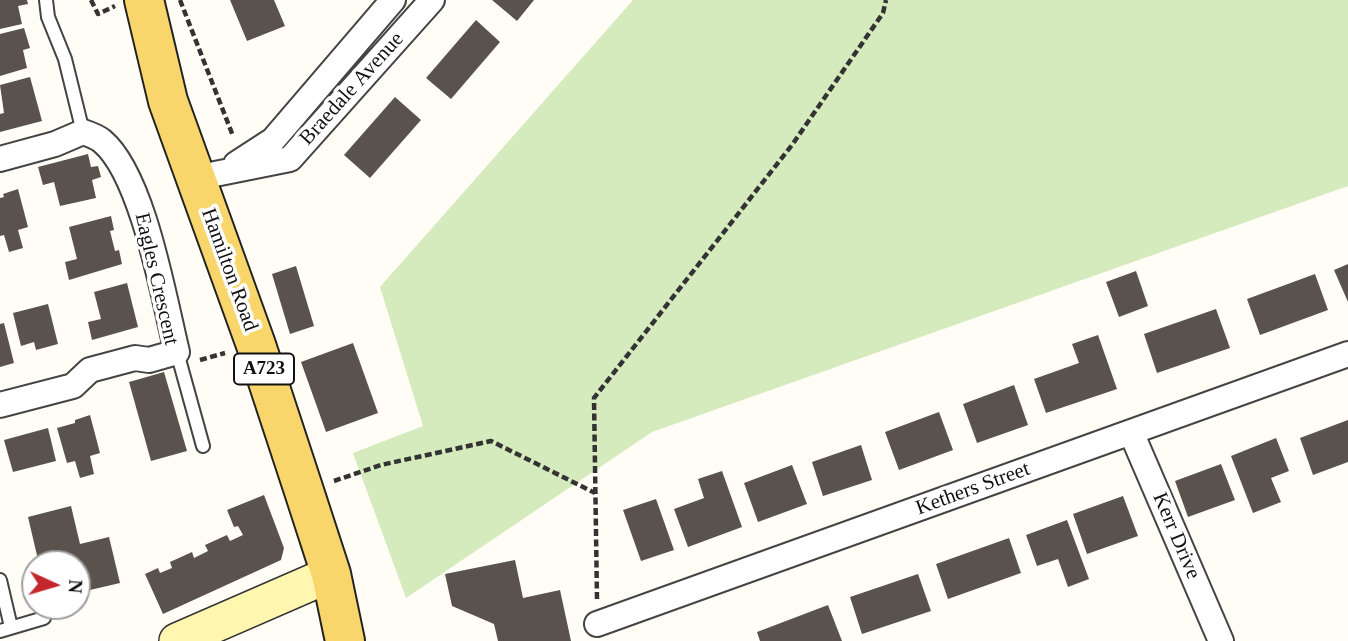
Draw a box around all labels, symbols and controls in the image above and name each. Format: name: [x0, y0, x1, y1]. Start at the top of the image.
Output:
street label: Braedale Avenue: [295, 27, 409, 151]
street label: Hamilton Road: [195, 205, 263, 335]
street label: Eagles Crescent: [129, 211, 183, 347]
road number: A723: [234, 354, 294, 384]
street label: Kethers Street: [913, 457, 1033, 521]
street label: Kerr Drive: [1147, 489, 1205, 583]
north arrow: [21, 550, 91, 620]
text: N: [64, 579, 86, 594]

